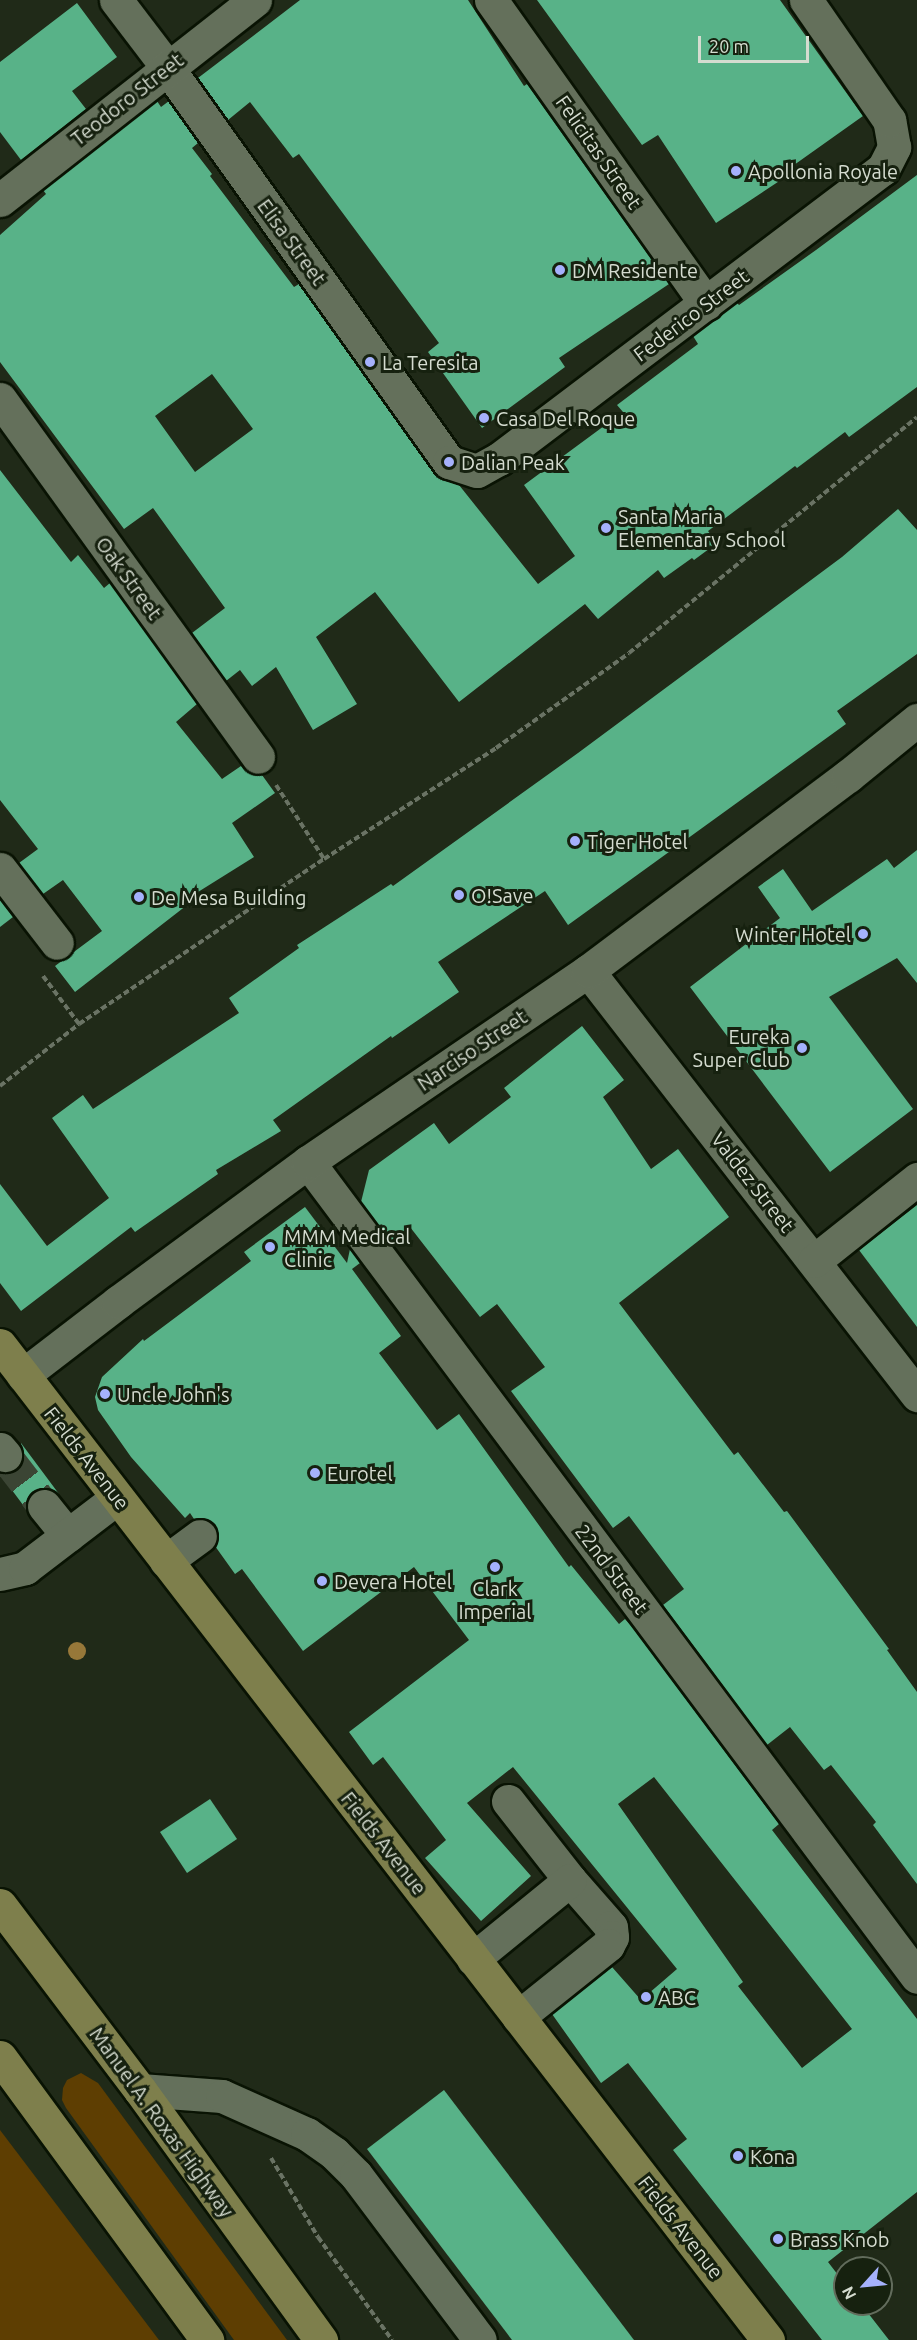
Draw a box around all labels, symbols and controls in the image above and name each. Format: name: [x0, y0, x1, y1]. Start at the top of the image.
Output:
scale bar: [701, 24, 812, 62]
text: 20 m: [709, 36, 749, 56]
street label: Teodoro Street: [66, 48, 188, 150]
street label: Felicitas Street: [551, 91, 647, 213]
place label: Apollonia Royale: [748, 159, 898, 183]
marker: Apollonia Royale: [729, 164, 743, 178]
street label: Elisa Street: [253, 194, 331, 290]
place label: DM Residente: [572, 258, 698, 282]
marker: DM Residente: [553, 263, 567, 277]
street label: Federico Street: [629, 264, 753, 366]
place label: La Teresita: [382, 350, 478, 374]
marker: La Teresita: [363, 355, 377, 369]
place label: Casa Del Roque: [496, 406, 635, 430]
marker: Casa Del Roque: [477, 411, 491, 425]
place label: Dalian Peak: [461, 450, 565, 474]
marker: Dalian Peak: [442, 455, 456, 469]
place label: Santa Maria Elementary School: [618, 504, 785, 551]
marker: Santa Maria Elementary School: [599, 521, 613, 535]
street label: Oak Street: [91, 532, 167, 624]
place label: Tiger Hotel: [587, 829, 688, 853]
marker: Tiger Hotel: [568, 834, 582, 848]
place label: O!Save: [471, 883, 534, 907]
place label: De Mesa Building: [151, 885, 306, 909]
marker: O!Save: [452, 888, 466, 902]
marker: De Mesa Building: [132, 890, 146, 904]
place label: Winter Hotel: [735, 922, 851, 946]
marker: Winter Hotel: [856, 927, 870, 941]
street label: Narciso Street: [413, 1005, 531, 1095]
place label: Eureka Super Club: [693, 1024, 790, 1071]
marker: Eureka Super Club: [795, 1041, 809, 1055]
street label: Valdez Street: [707, 1127, 799, 1237]
place label: MMM Medical Clinic: [284, 1224, 410, 1271]
marker: MMM Medical Clinic: [261, 1238, 279, 1256]
place label: Uncle John's: [117, 1382, 230, 1406]
marker: Uncle John's: [98, 1387, 112, 1401]
street label: Fields Avenue: [39, 1402, 135, 1514]
place label: Eurotel: [327, 1461, 393, 1485]
marker: Eurotel: [308, 1466, 322, 1480]
street label: 22nd Street: [570, 1519, 654, 1619]
marker: Clark Imperial: [488, 1560, 502, 1574]
place label: Devera Hotel: [334, 1569, 452, 1593]
marker: Devera Hotel: [315, 1574, 329, 1588]
place label: Clark Imperial: [458, 1576, 532, 1623]
street label: Fields Avenue: [336, 1787, 432, 1899]
place label: ABC: [658, 1985, 696, 2009]
marker: ABC: [639, 1990, 653, 2004]
street label: Manuel A. Roxas Highway: [85, 2022, 239, 2222]
place label: Kona: [750, 2144, 795, 2168]
marker: Kona: [731, 2149, 745, 2163]
street label: Fields Avenue: [633, 2171, 729, 2283]
place label: Brass Knob: [790, 2227, 889, 2251]
marker: Brass Knob: [771, 2232, 785, 2246]
north arrow: [833, 2256, 893, 2316]
text: N: [838, 2284, 859, 2303]

